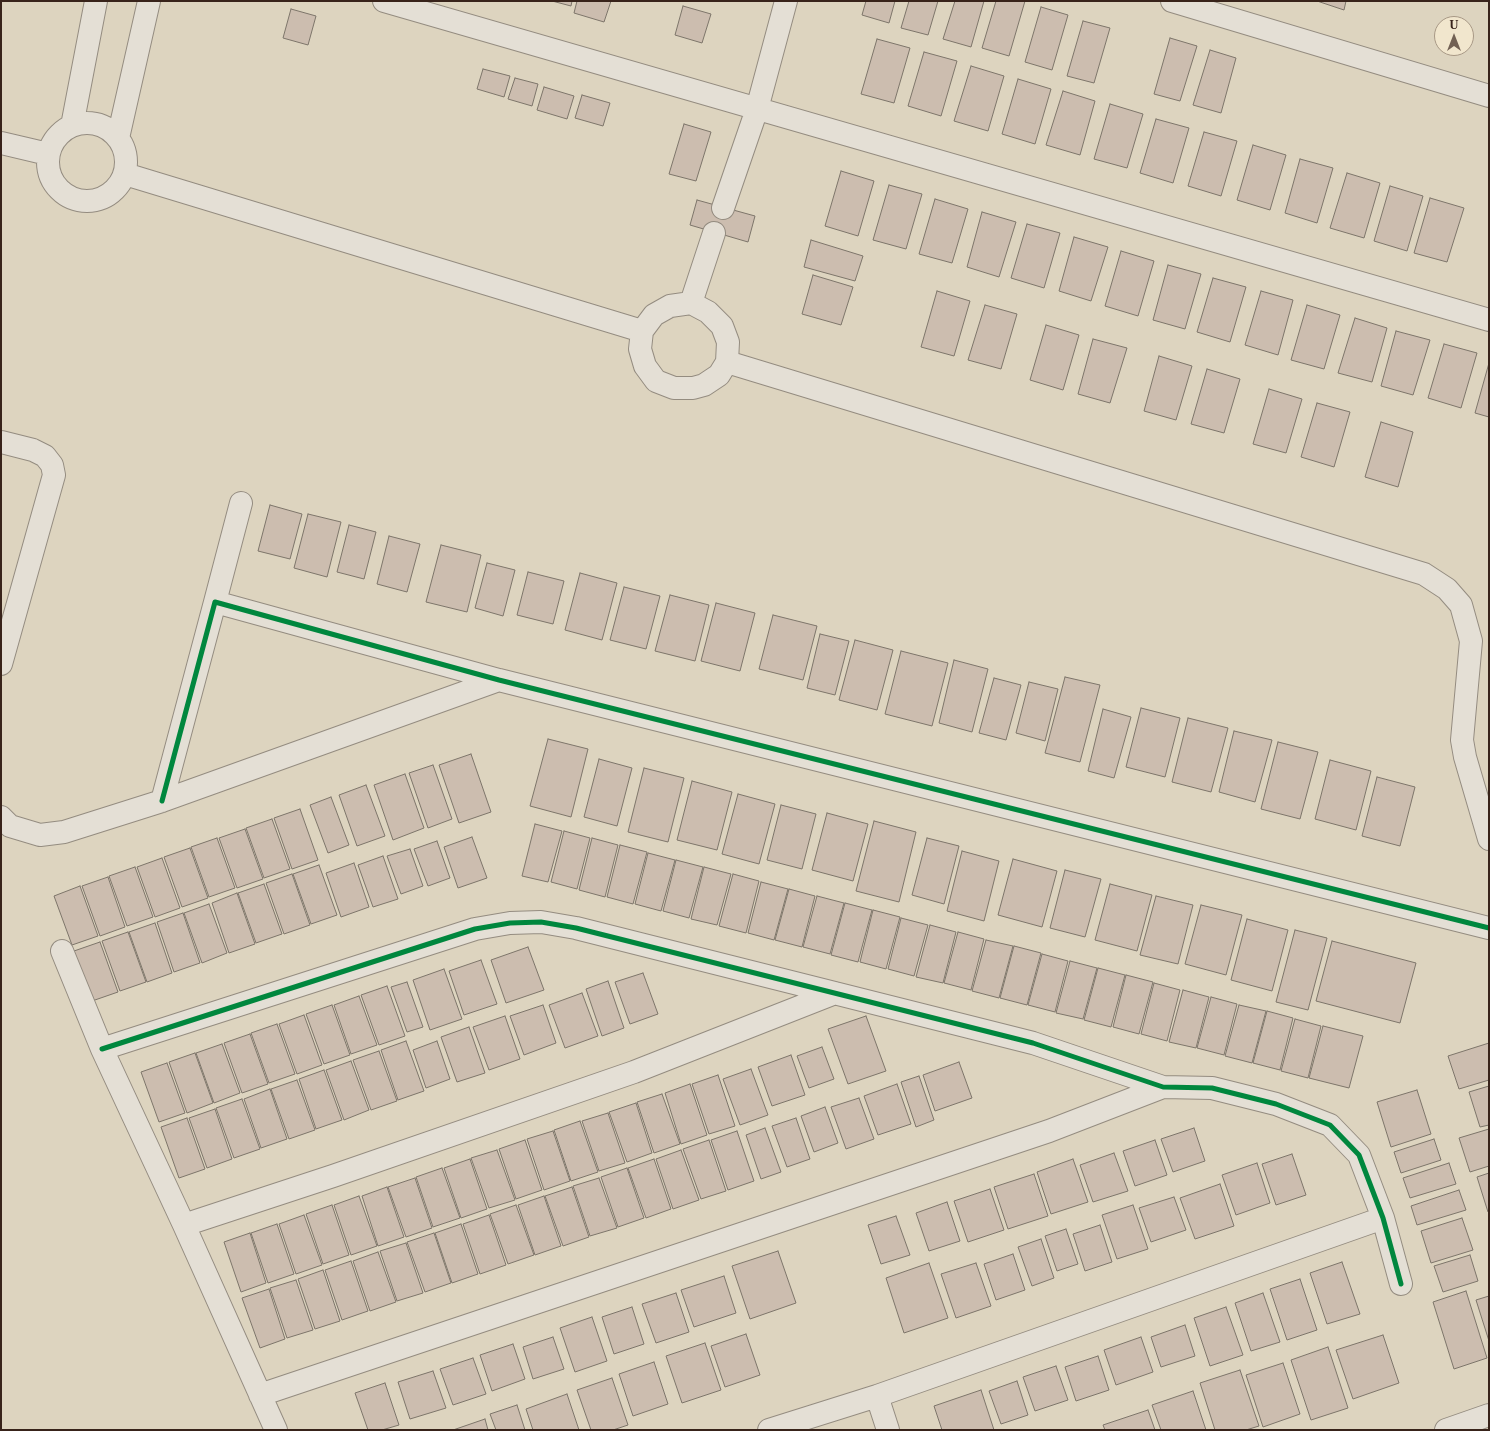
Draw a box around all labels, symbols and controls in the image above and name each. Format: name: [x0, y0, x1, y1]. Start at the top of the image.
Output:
north arrow: [1434, 16, 1474, 56]
text: U: [1450, 18, 1458, 32]

